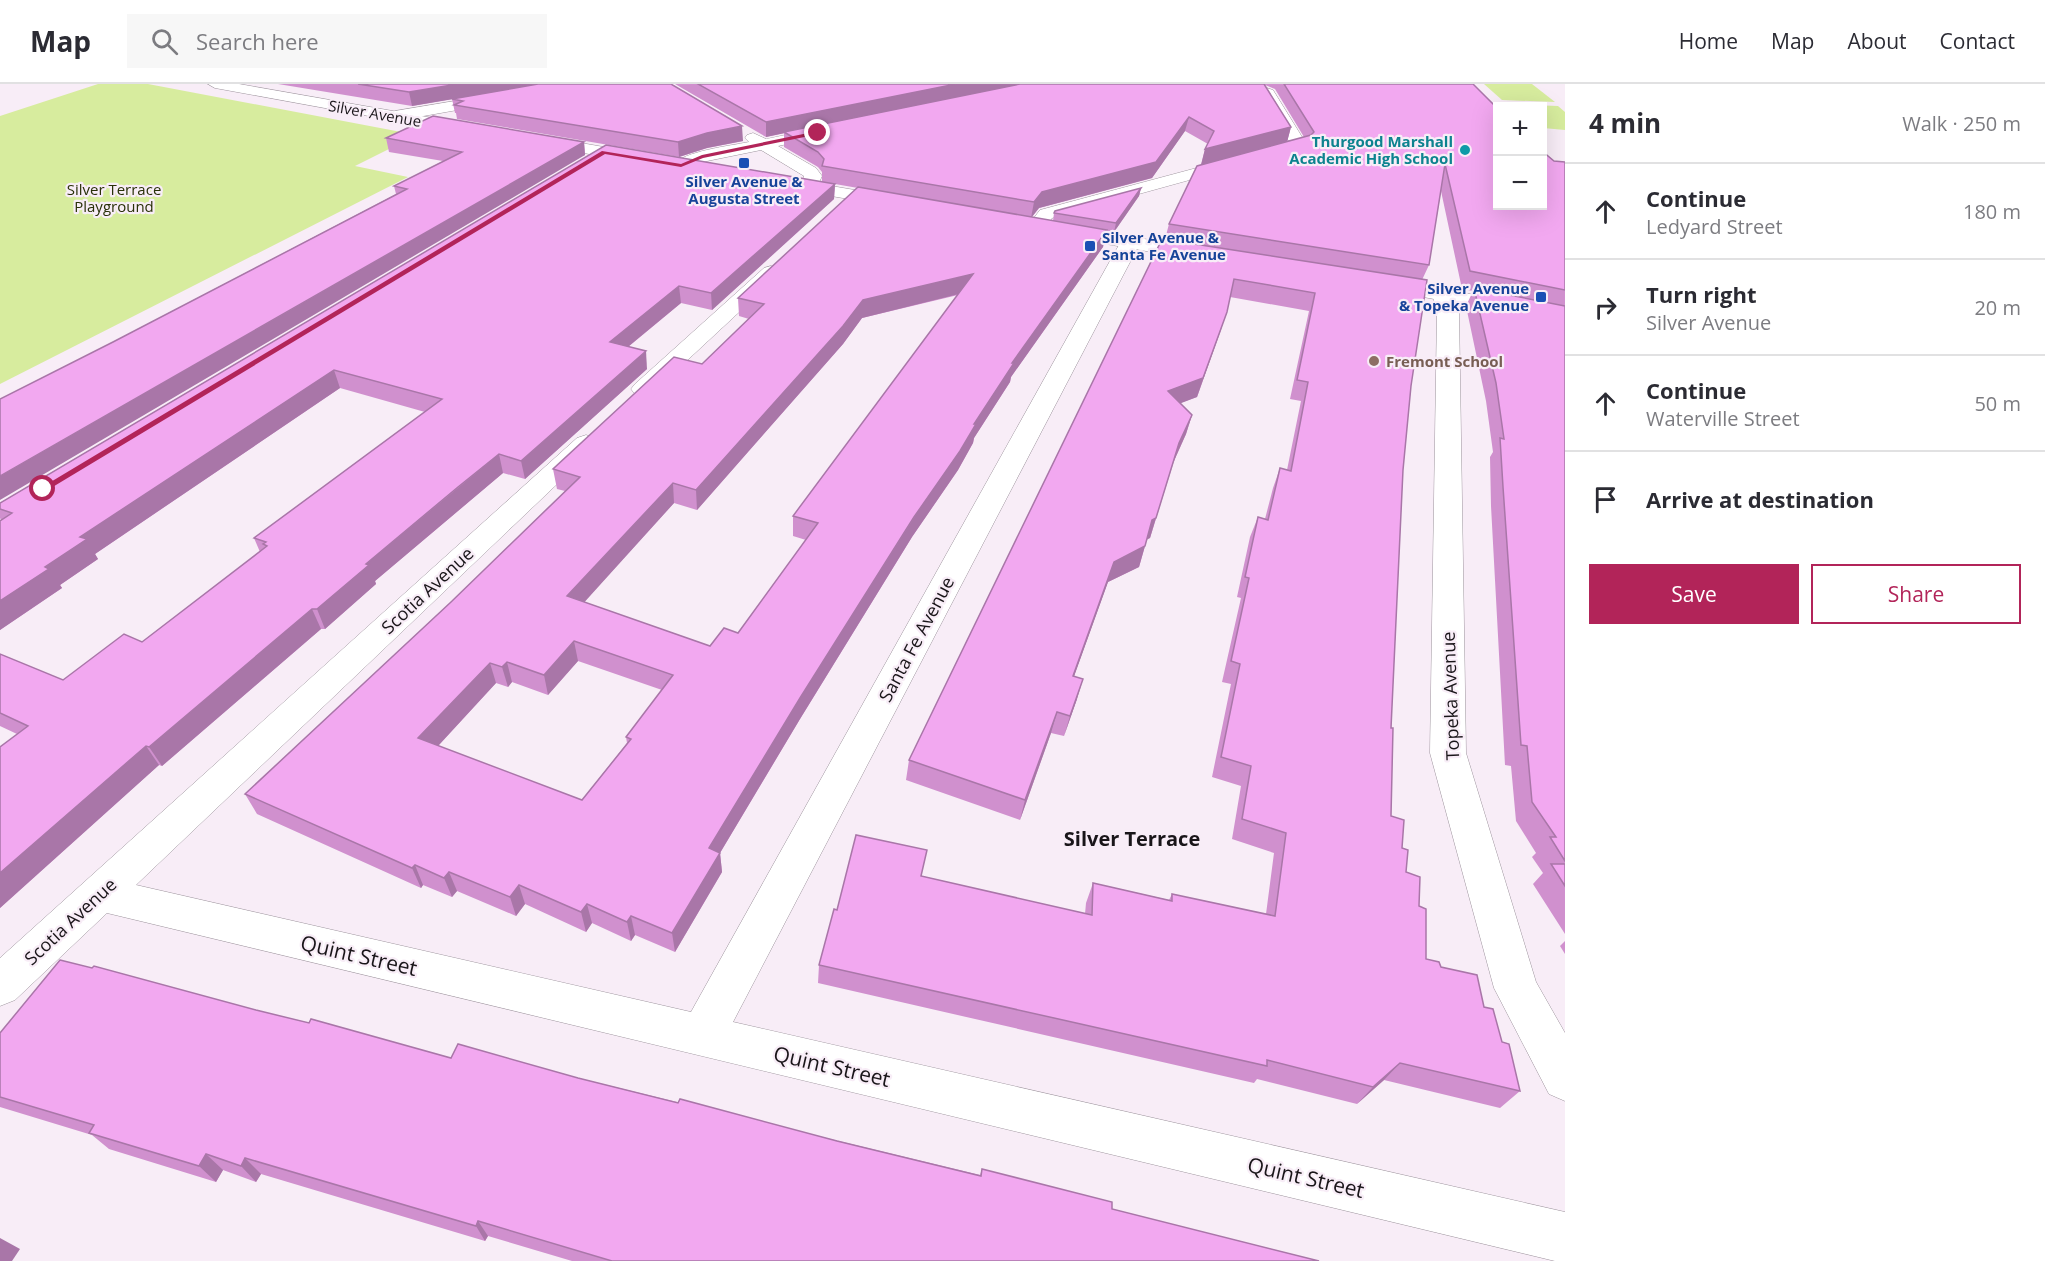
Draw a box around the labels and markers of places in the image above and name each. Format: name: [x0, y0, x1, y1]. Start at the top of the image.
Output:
place label: Thurgood Marshall Academic High School: [1289, 131, 1453, 168]
marker: Thurgood Marshall Academic High School: [1458, 143, 1472, 157]
marker: Silver Avenue & Augusta Street: [737, 156, 751, 170]
place label: Silver Avenue & Augusta Street: [686, 171, 803, 208]
place label: Silver Avenue & Santa Fe Avenue: [1102, 227, 1226, 264]
marker: Silver Avenue & Santa Fe Avenue: [1083, 239, 1097, 253]
place label: Silver Avenue & Topeka Avenue: [1399, 278, 1529, 315]
marker: Silver Avenue & Topeka Avenue: [1534, 290, 1548, 304]
place label: Fremont School: [1386, 351, 1503, 371]
marker: Fremont School: [1367, 354, 1381, 368]

